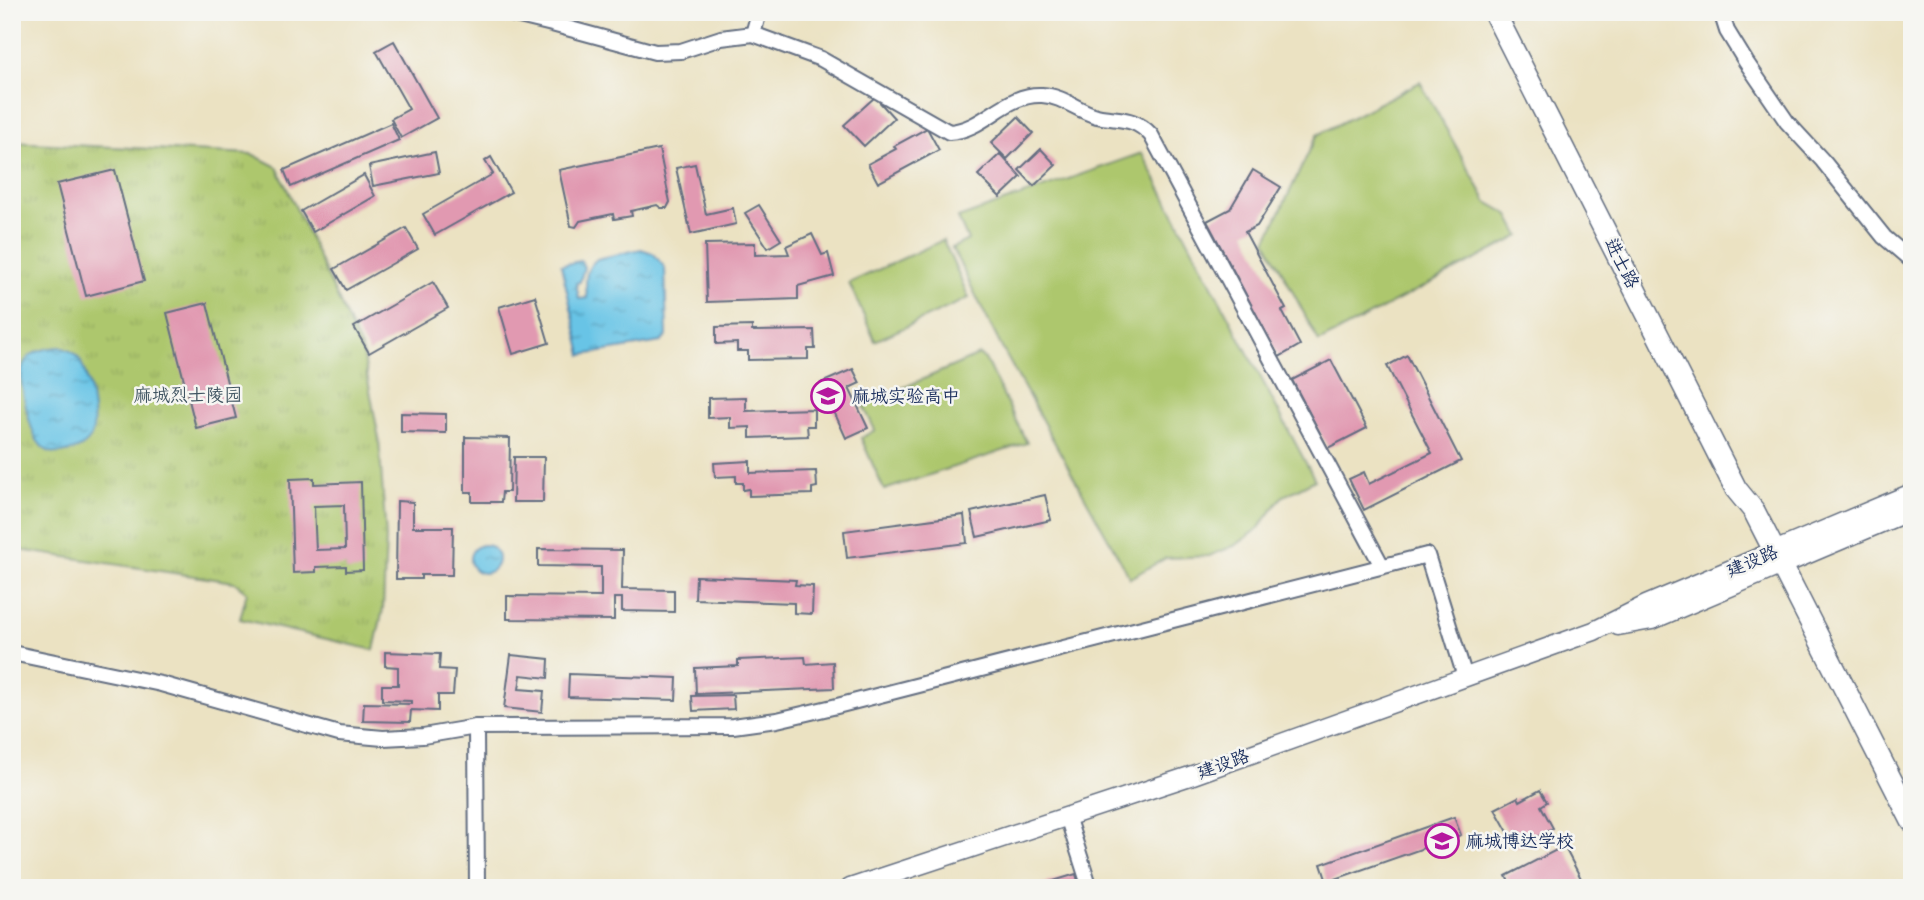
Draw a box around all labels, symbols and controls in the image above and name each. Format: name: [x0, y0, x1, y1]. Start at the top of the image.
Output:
street label: 进士路: [1600, 233, 1646, 292]
school or university icon: 麻城实验高中: [809, 377, 847, 415]
park label: 麻城烈士陵园: [134, 382, 242, 406]
place label: 麻城实验高中: [852, 383, 960, 407]
street label: 建设路: [1722, 538, 1781, 582]
street label: 建设路: [1193, 743, 1252, 784]
school or university icon: 麻城博达学校: [1423, 822, 1461, 860]
place label: 麻城博达学校: [1466, 828, 1574, 852]

